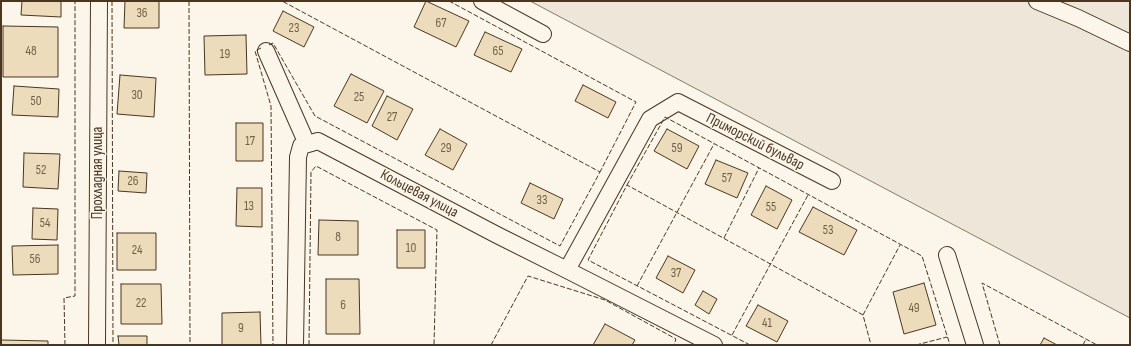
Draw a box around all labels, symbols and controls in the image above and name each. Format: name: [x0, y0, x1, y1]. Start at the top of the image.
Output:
house number: 36: [136, 6, 148, 22]
house number: 67: [436, 16, 446, 32]
house number: 23: [289, 21, 299, 37]
house number: 48: [25, 44, 37, 60]
house number: 65: [493, 44, 503, 60]
house number: 19: [220, 47, 230, 63]
house number: 30: [131, 88, 143, 104]
house number: 25: [354, 90, 364, 106]
house number: 50: [30, 94, 42, 110]
house number: 27: [387, 110, 397, 126]
street label: Приморский бульвар: [703, 110, 807, 174]
street label: Прохладная улица: [89, 127, 107, 219]
house number: 17: [245, 134, 255, 150]
house number: 29: [440, 141, 452, 157]
house number: 59: [672, 141, 682, 157]
house number: 52: [36, 163, 46, 179]
street label: Кольцевая улица: [377, 166, 461, 222]
house number: 57: [722, 171, 732, 187]
house number: 26: [127, 174, 139, 190]
house number: 33: [537, 193, 547, 209]
house number: 13: [244, 199, 254, 215]
house number: 55: [766, 200, 776, 216]
house number: 54: [40, 216, 50, 232]
house number: 53: [823, 223, 833, 239]
house number: 8: [335, 230, 341, 246]
house number: 10: [406, 241, 416, 257]
house number: 24: [132, 243, 142, 259]
house number: 56: [30, 252, 40, 268]
house number: 37: [671, 266, 681, 282]
house number: 22: [136, 296, 146, 312]
house number: 6: [340, 298, 346, 314]
house number: 49: [908, 301, 920, 317]
house number: 41: [762, 316, 772, 332]
house number: 9: [238, 321, 244, 337]

